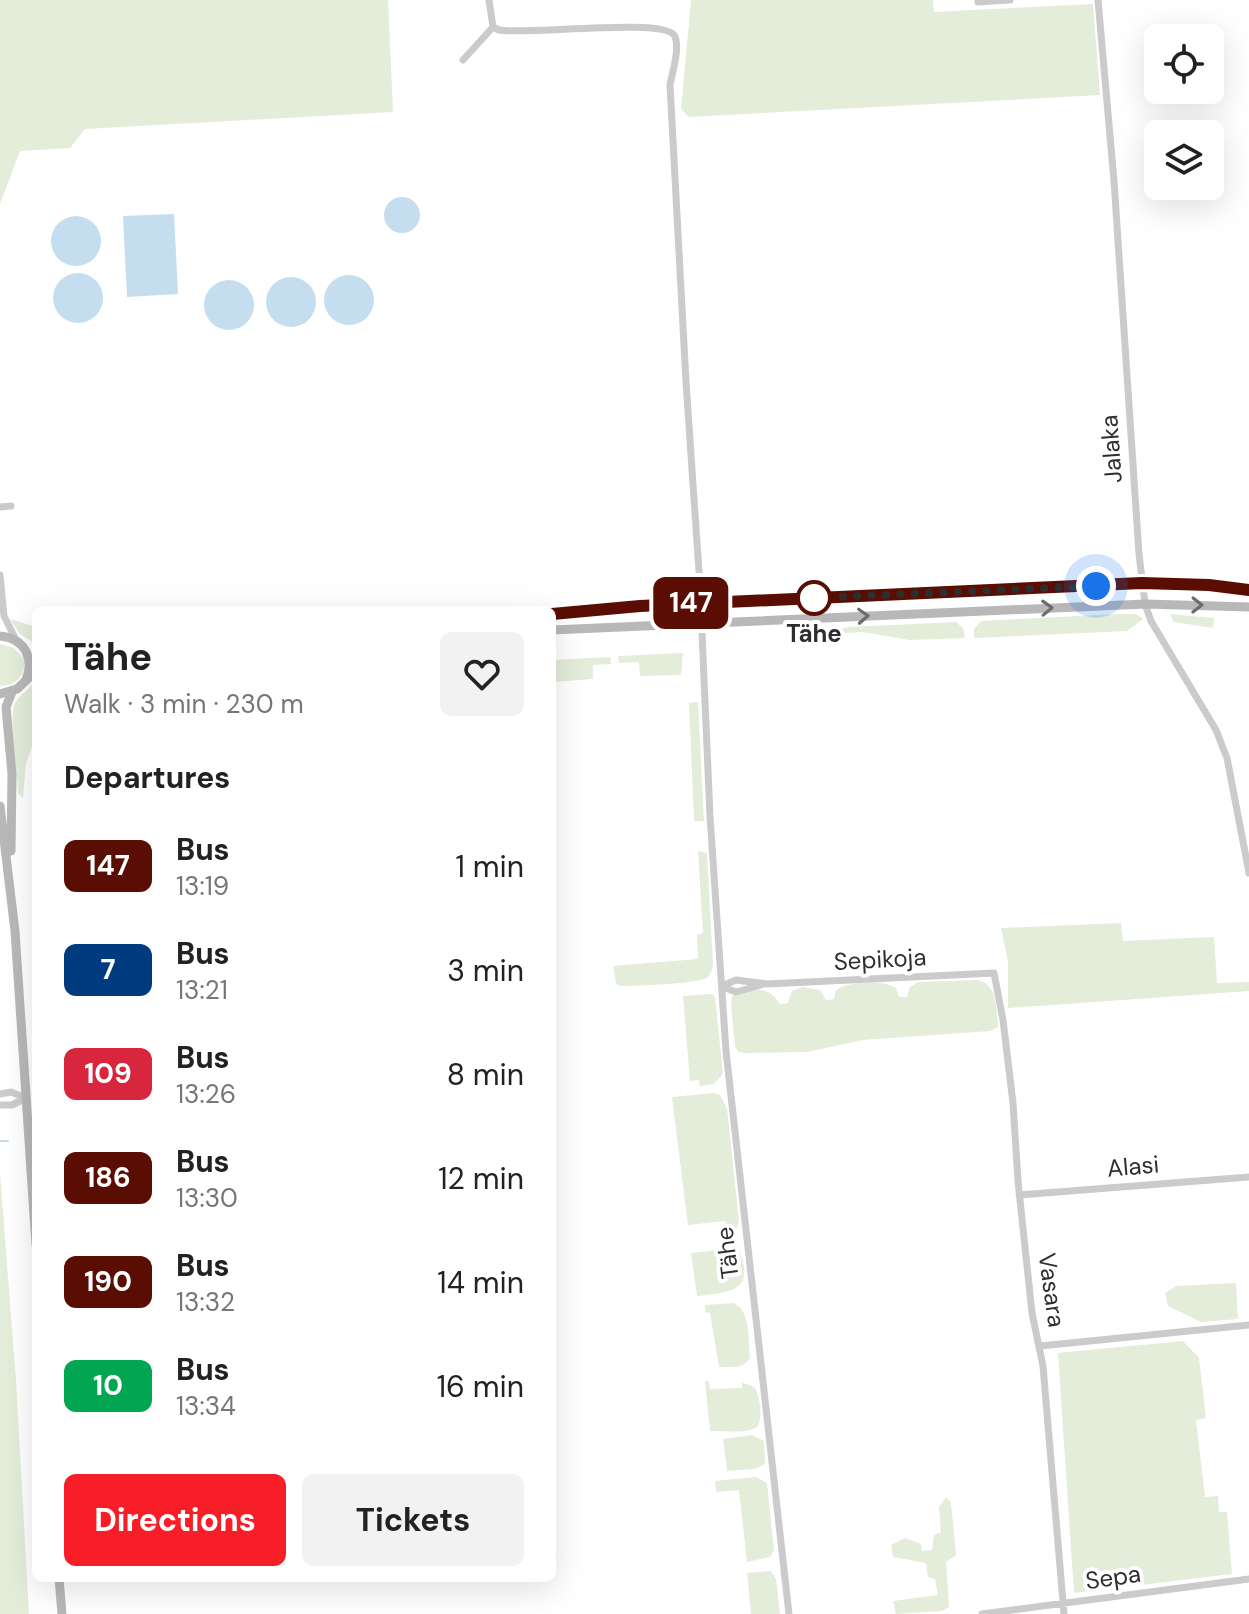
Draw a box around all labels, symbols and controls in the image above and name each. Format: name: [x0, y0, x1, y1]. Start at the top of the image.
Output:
map controls: [1144, 24, 1224, 200]
button: locate: [1144, 24, 1224, 104]
button: layers: [1144, 120, 1224, 200]
street label: Jalaka: [1093, 414, 1129, 484]
your location: [1076, 566, 1116, 606]
line badge: 147: [645, 577, 737, 629]
marker: Tähe: [797, 581, 831, 615]
text: 147: [669, 584, 713, 621]
one-way arrow: [1191, 596, 1204, 613]
one-way arrow: [1041, 600, 1054, 617]
one-way arrow: [857, 608, 870, 625]
place label: Tähe: [786, 618, 842, 649]
text: Tähe: [64, 632, 152, 682]
button: heart: [440, 632, 524, 716]
text: Walk · 3 min · 230 m: [64, 687, 304, 721]
text: Departures: [64, 758, 230, 797]
text: Bus: [176, 830, 230, 869]
text: 147: [86, 847, 130, 884]
text: 1 min: [456, 847, 524, 886]
text: 13:19: [176, 869, 229, 903]
text: Bus: [176, 934, 230, 973]
street label: Sepikoja: [833, 941, 927, 977]
text: 7: [100, 951, 116, 988]
text: 3 min: [447, 951, 524, 990]
text: 13:21: [176, 973, 228, 1007]
text: Bus: [176, 1038, 230, 1077]
text: 109: [84, 1055, 132, 1092]
text: 8 min: [447, 1055, 524, 1094]
text: 13:26: [176, 1077, 236, 1111]
text: Bus: [176, 1142, 230, 1181]
street label: Alasi: [1106, 1148, 1160, 1184]
text: 186: [85, 1159, 131, 1196]
text: 12 min: [438, 1159, 524, 1198]
text: 13:30: [176, 1181, 238, 1215]
street label: Tähe: [708, 1225, 746, 1281]
text: Bus: [176, 1246, 230, 1285]
street label: Vasara: [1031, 1251, 1073, 1329]
text: 190: [84, 1263, 132, 1300]
text: 14 min: [437, 1263, 524, 1302]
text: 13:32: [176, 1285, 235, 1319]
text: Bus: [176, 1350, 230, 1389]
text: 10: [93, 1367, 123, 1404]
text: 16 min: [437, 1367, 524, 1406]
text: 13:34: [176, 1389, 236, 1423]
button: Directions: [64, 1474, 286, 1566]
button: Tickets: [302, 1474, 524, 1566]
street label: Sepa: [1083, 1558, 1143, 1596]

